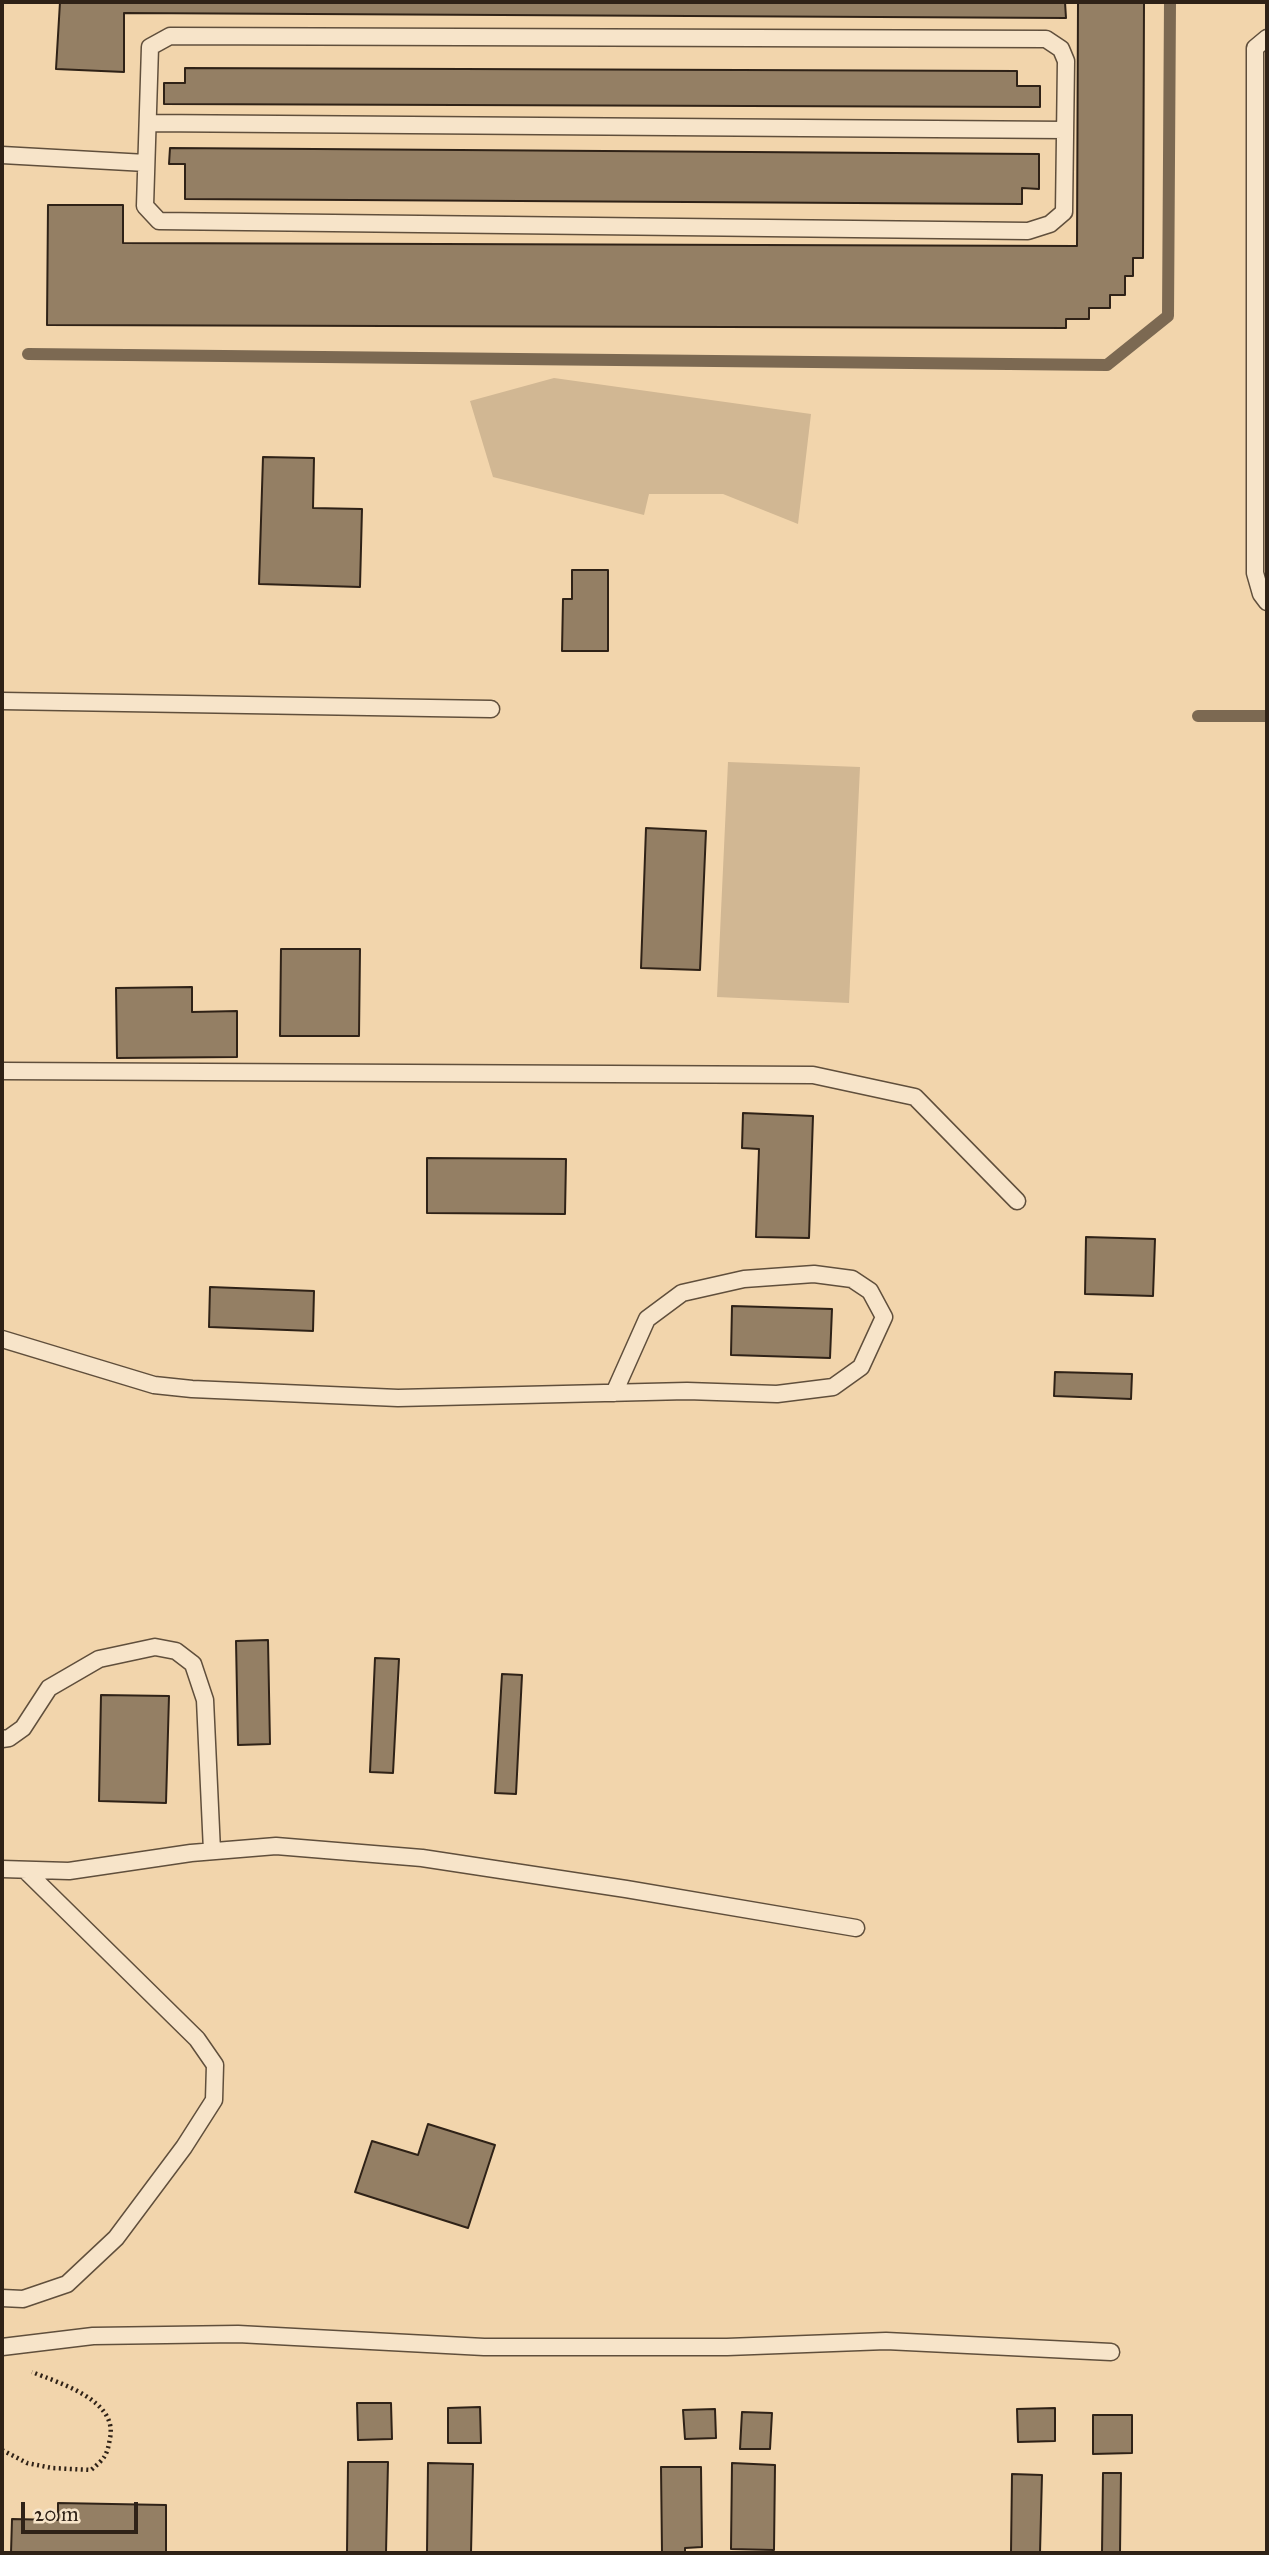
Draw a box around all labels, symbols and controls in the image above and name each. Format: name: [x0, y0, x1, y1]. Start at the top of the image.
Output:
scale bar: [24, 2488, 142, 2532]
text: 20 m: [34, 2501, 79, 2527]

